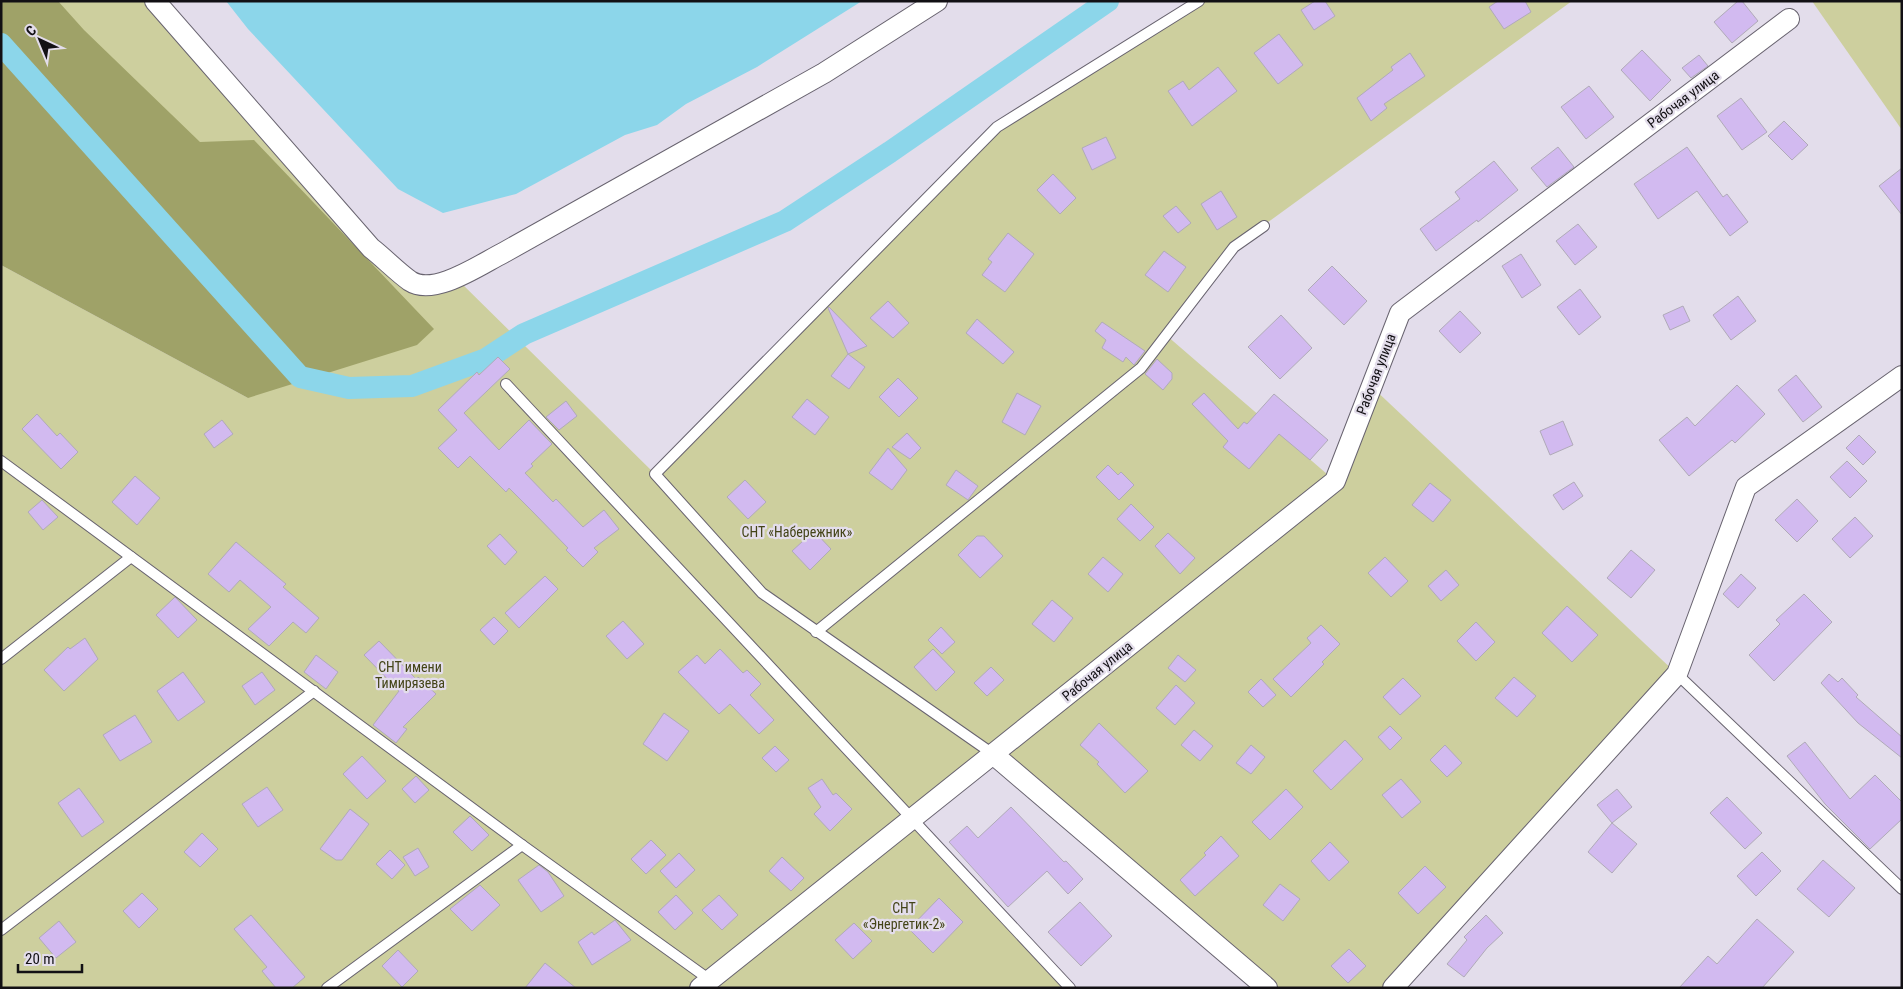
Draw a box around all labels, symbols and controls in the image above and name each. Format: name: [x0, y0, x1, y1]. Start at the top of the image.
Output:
north arrow: [15, 15, 65, 65]
text: С: [23, 22, 39, 39]
street label: Рабочая улица: [1644, 67, 1722, 131]
street label: Рабочая улица: [1353, 331, 1399, 417]
park label: СНТ «Набережник»: [742, 524, 853, 540]
street label: Рабочая улица: [1059, 638, 1135, 704]
park label: СНТ имени Тимирязева: [375, 659, 445, 691]
park label: СНТ «Энергетик-2»: [863, 900, 945, 932]
scale bar: [18, 942, 81, 974]
text: 20 m: [25, 950, 55, 968]

